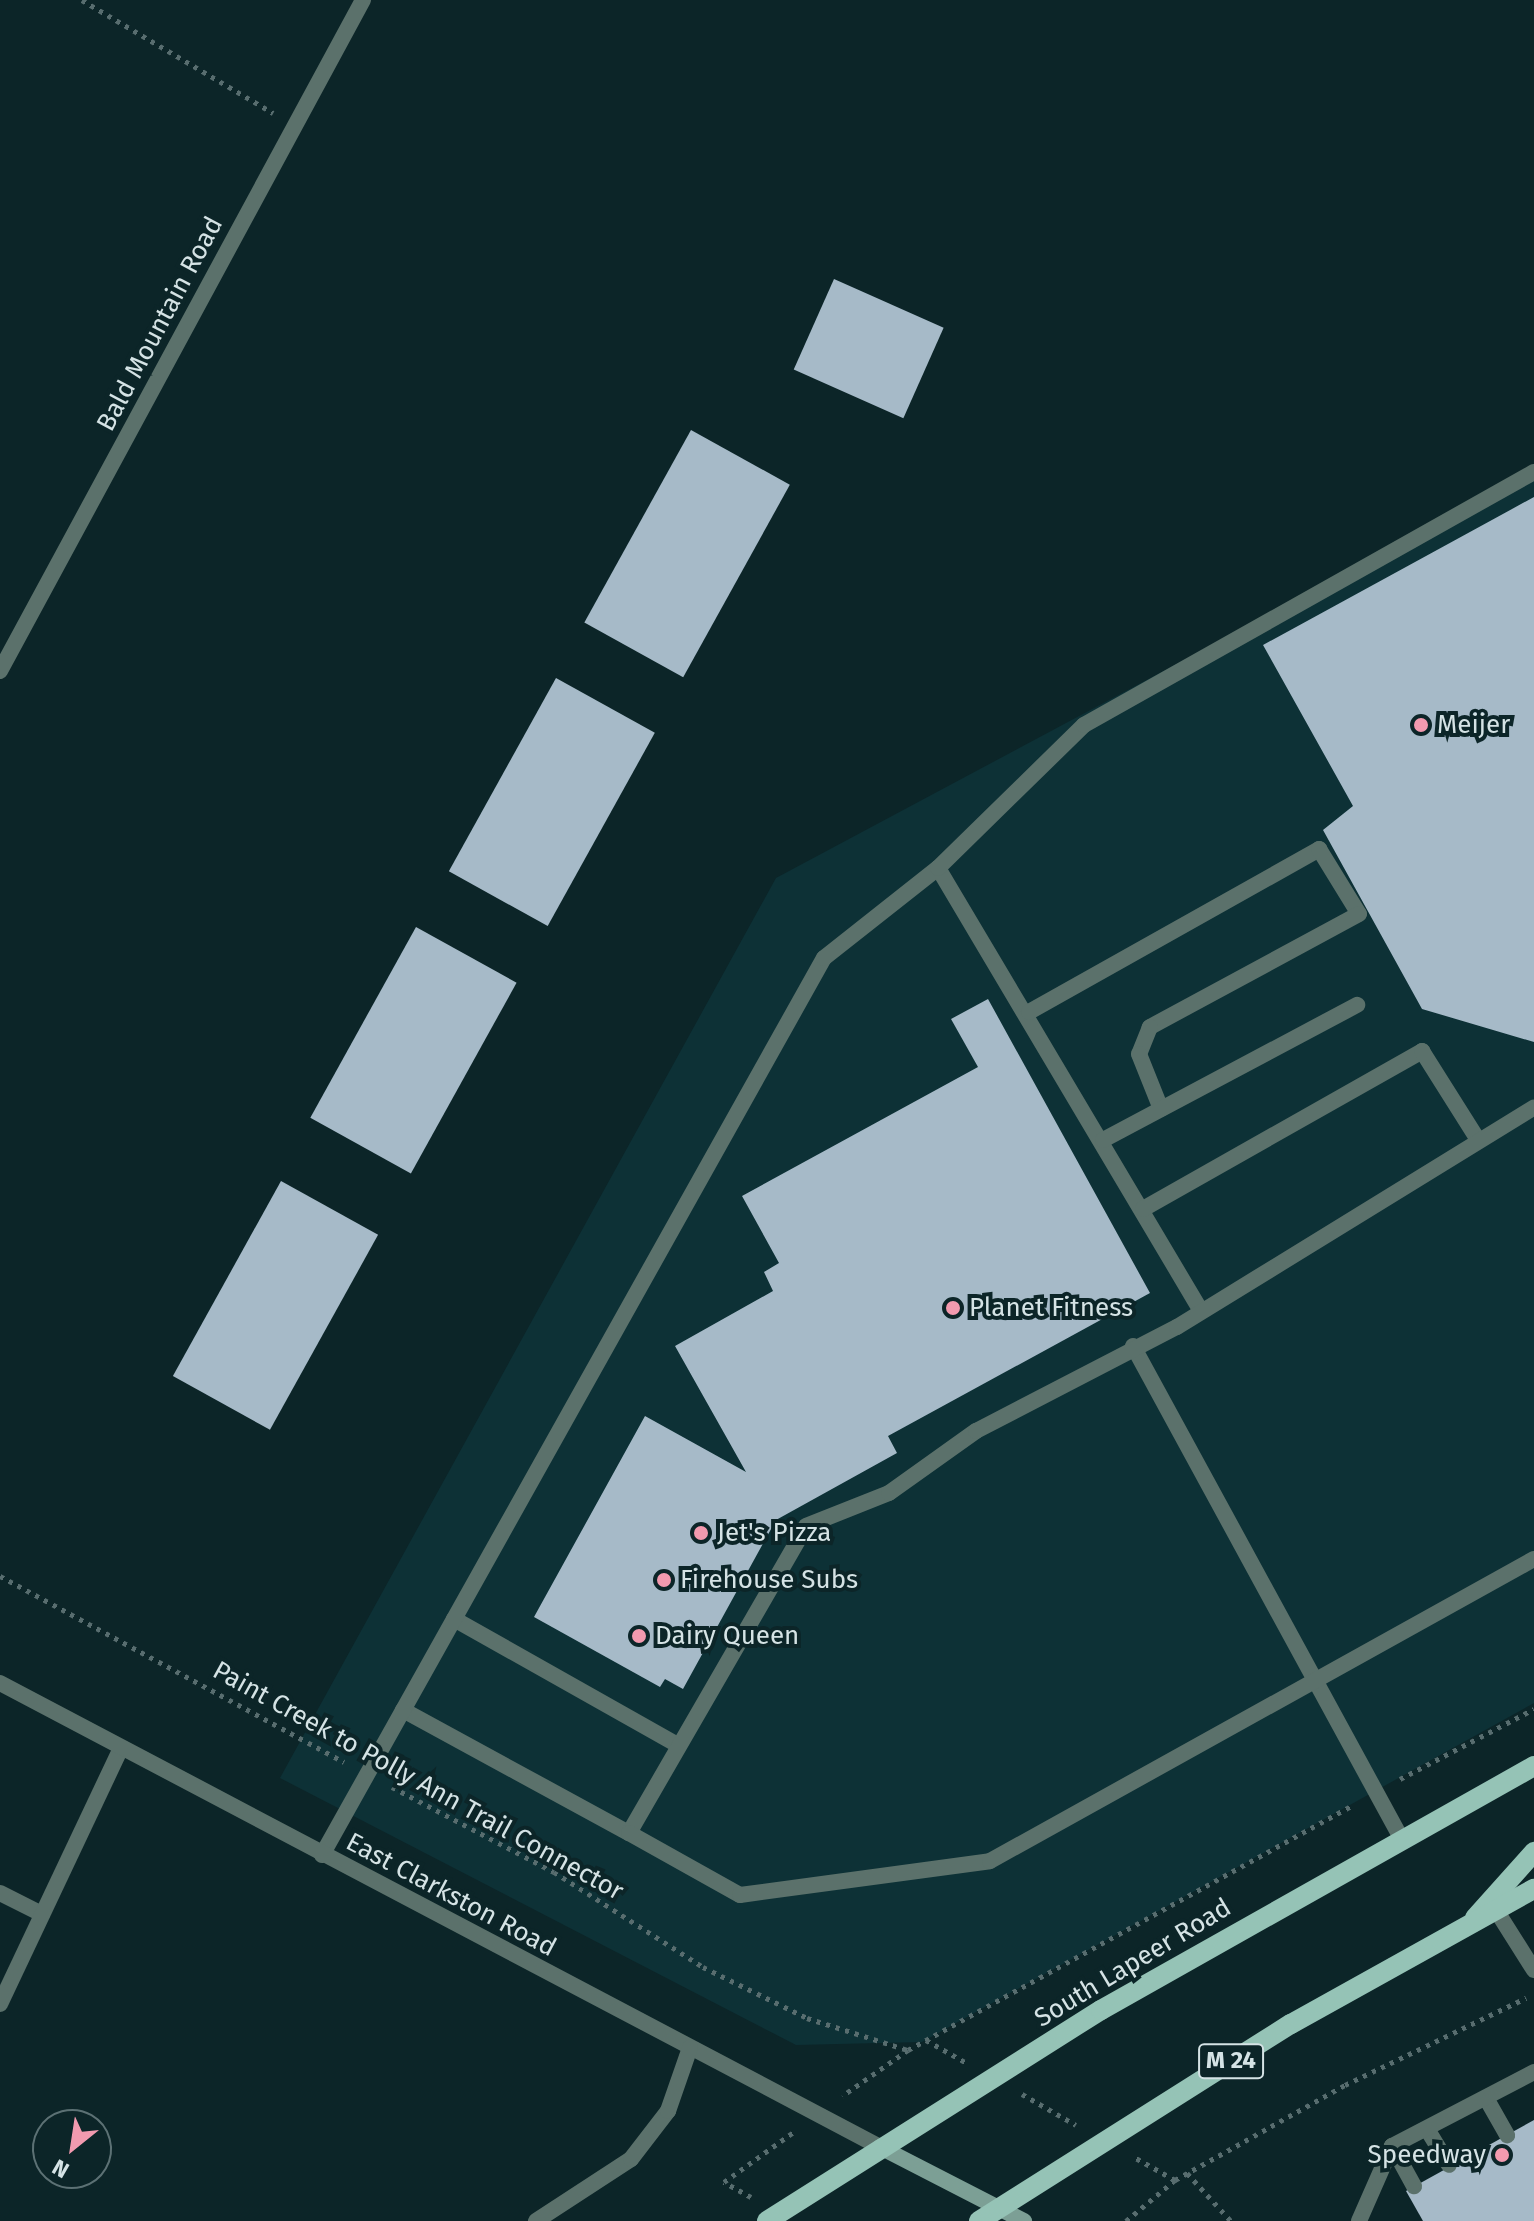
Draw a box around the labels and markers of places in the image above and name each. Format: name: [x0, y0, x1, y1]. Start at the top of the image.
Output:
place label: Meijer: [1437, 709, 1510, 741]
marker: Meijer: [1412, 716, 1430, 734]
place label: Planet Fitness: [969, 1292, 1133, 1324]
marker: Planet Fitness: [944, 1299, 962, 1317]
place label: Jet's Pizza: [717, 1517, 831, 1549]
marker: Jet's Pizza: [692, 1524, 710, 1542]
place label: Firehouse Subs: [680, 1564, 858, 1596]
marker: Firehouse Subs: [655, 1571, 673, 1589]
place label: Dairy Queen: [655, 1620, 799, 1652]
marker: Dairy Queen: [630, 1627, 648, 1645]
place label: Speedway: [1368, 2139, 1486, 2171]
marker: Speedway: [1493, 2146, 1511, 2164]

